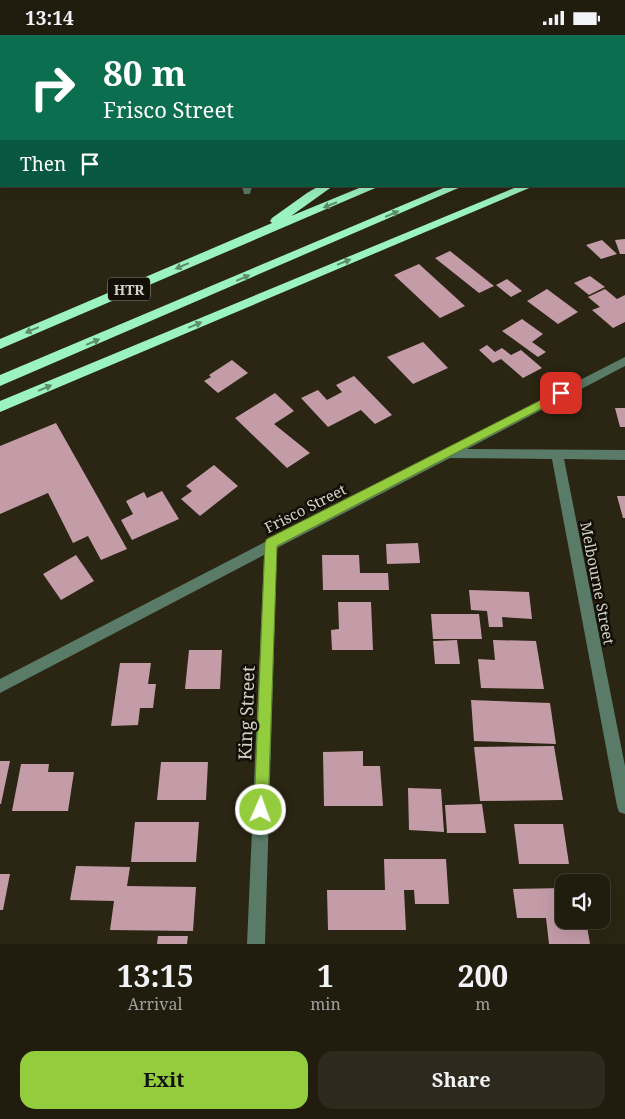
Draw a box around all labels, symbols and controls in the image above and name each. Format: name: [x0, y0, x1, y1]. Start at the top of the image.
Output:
text: 13:14: [25, 5, 74, 31]
text: 80 m: [103, 49, 186, 96]
icon: right: [20, 55, 85, 120]
text: Frisco Street: [103, 94, 234, 124]
icon: arrive: [76, 150, 104, 178]
text: Then: [20, 151, 66, 177]
one-way arrow: [322, 201, 337, 209]
one-way arrow: [385, 210, 399, 218]
one-way arrow: [337, 258, 352, 266]
one-way arrow: [174, 263, 189, 271]
one-way arrow: [236, 274, 250, 282]
road number: HTR: [108, 277, 150, 301]
one-way arrow: [187, 321, 202, 328]
one-way arrow: [25, 327, 39, 335]
one-way arrow: [86, 337, 100, 345]
pin: [540, 372, 582, 414]
icon: arrive: [547, 379, 575, 407]
one-way arrow: [38, 384, 52, 392]
street label: Frisco Street: [261, 479, 349, 537]
street label: Melbourne Street: [576, 520, 620, 646]
street label: King Street: [232, 665, 260, 761]
position arrow: [234, 783, 286, 835]
map controls: [555, 874, 610, 929]
button: sound: [555, 874, 610, 929]
text: 13:15: [117, 955, 194, 996]
text: 1: [317, 955, 334, 996]
text: 200: [457, 955, 508, 996]
text: Arrival: [128, 993, 182, 1015]
text: min: [310, 993, 341, 1015]
text: m: [475, 993, 490, 1015]
button: Exit: [20, 1051, 308, 1109]
button: Share: [318, 1051, 605, 1109]

